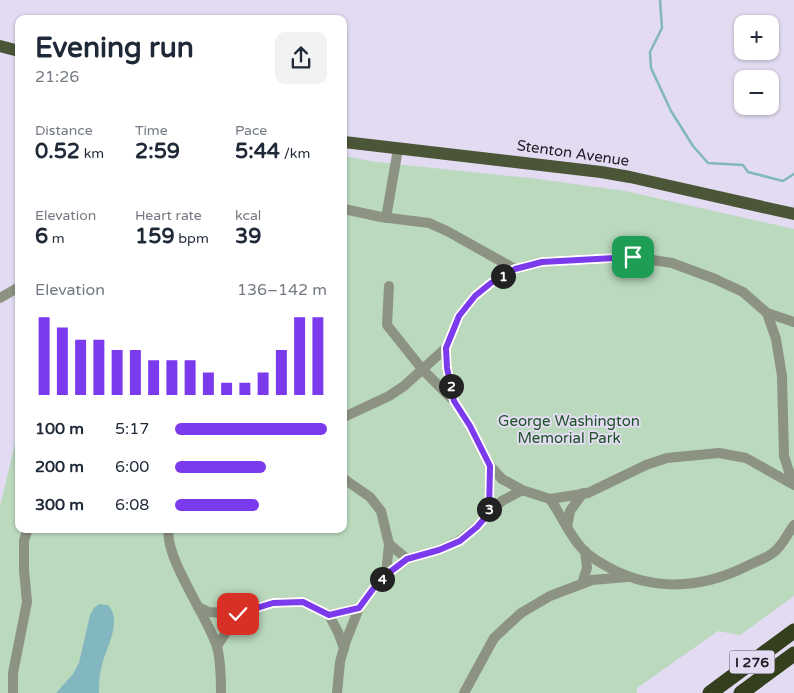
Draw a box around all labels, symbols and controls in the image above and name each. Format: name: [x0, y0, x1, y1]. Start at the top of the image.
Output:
map controls: [734, 15, 779, 115]
button: +: [734, 15, 779, 60]
text: Evening run: [35, 31, 194, 65]
button: share: [275, 32, 327, 84]
text: 21:26: [35, 67, 79, 87]
button: −: [734, 70, 779, 115]
text: Distance: [35, 122, 93, 139]
text: Time: [135, 122, 168, 139]
text: Pace: [235, 122, 267, 139]
street label: Stenton Avenue: [516, 136, 630, 170]
text: 0.52: [35, 139, 80, 164]
text: 2:59: [135, 139, 180, 164]
text: 5:44: [235, 139, 280, 164]
text: km: [80, 145, 104, 162]
text: /km: [280, 145, 310, 162]
text: Elevation: [35, 207, 96, 224]
text: Heart rate: [135, 207, 202, 224]
text: kcal: [235, 207, 261, 224]
text: 6: [35, 224, 48, 249]
text: 159: [135, 224, 175, 249]
text: 39: [235, 224, 261, 249]
text: m: [48, 230, 65, 247]
text: bpm: [175, 230, 209, 247]
pin: [612, 236, 654, 278]
icon: arrive: [619, 243, 647, 271]
pin: 1: [490, 264, 516, 288]
text: 1: [499, 268, 508, 285]
text: Elevation: [35, 280, 105, 300]
text: 136–142 m: [237, 280, 327, 300]
pin: 2: [438, 374, 464, 398]
text: 2: [447, 378, 456, 395]
park label: George Washington Memorial Park: [498, 412, 640, 447]
text: 100 m: [35, 419, 84, 439]
text: 5:17: [115, 419, 149, 439]
text: 200 m: [35, 457, 84, 477]
text: 6:00: [115, 457, 149, 477]
text: 300 m: [35, 495, 84, 515]
text: 6:08: [115, 495, 149, 515]
pin: 3: [476, 496, 502, 522]
text: 3: [485, 501, 494, 518]
pin: 4: [370, 566, 394, 592]
text: 4: [378, 571, 387, 588]
pin: [217, 593, 259, 635]
icon: check: [224, 600, 252, 628]
road number: I 276: [730, 650, 774, 674]

